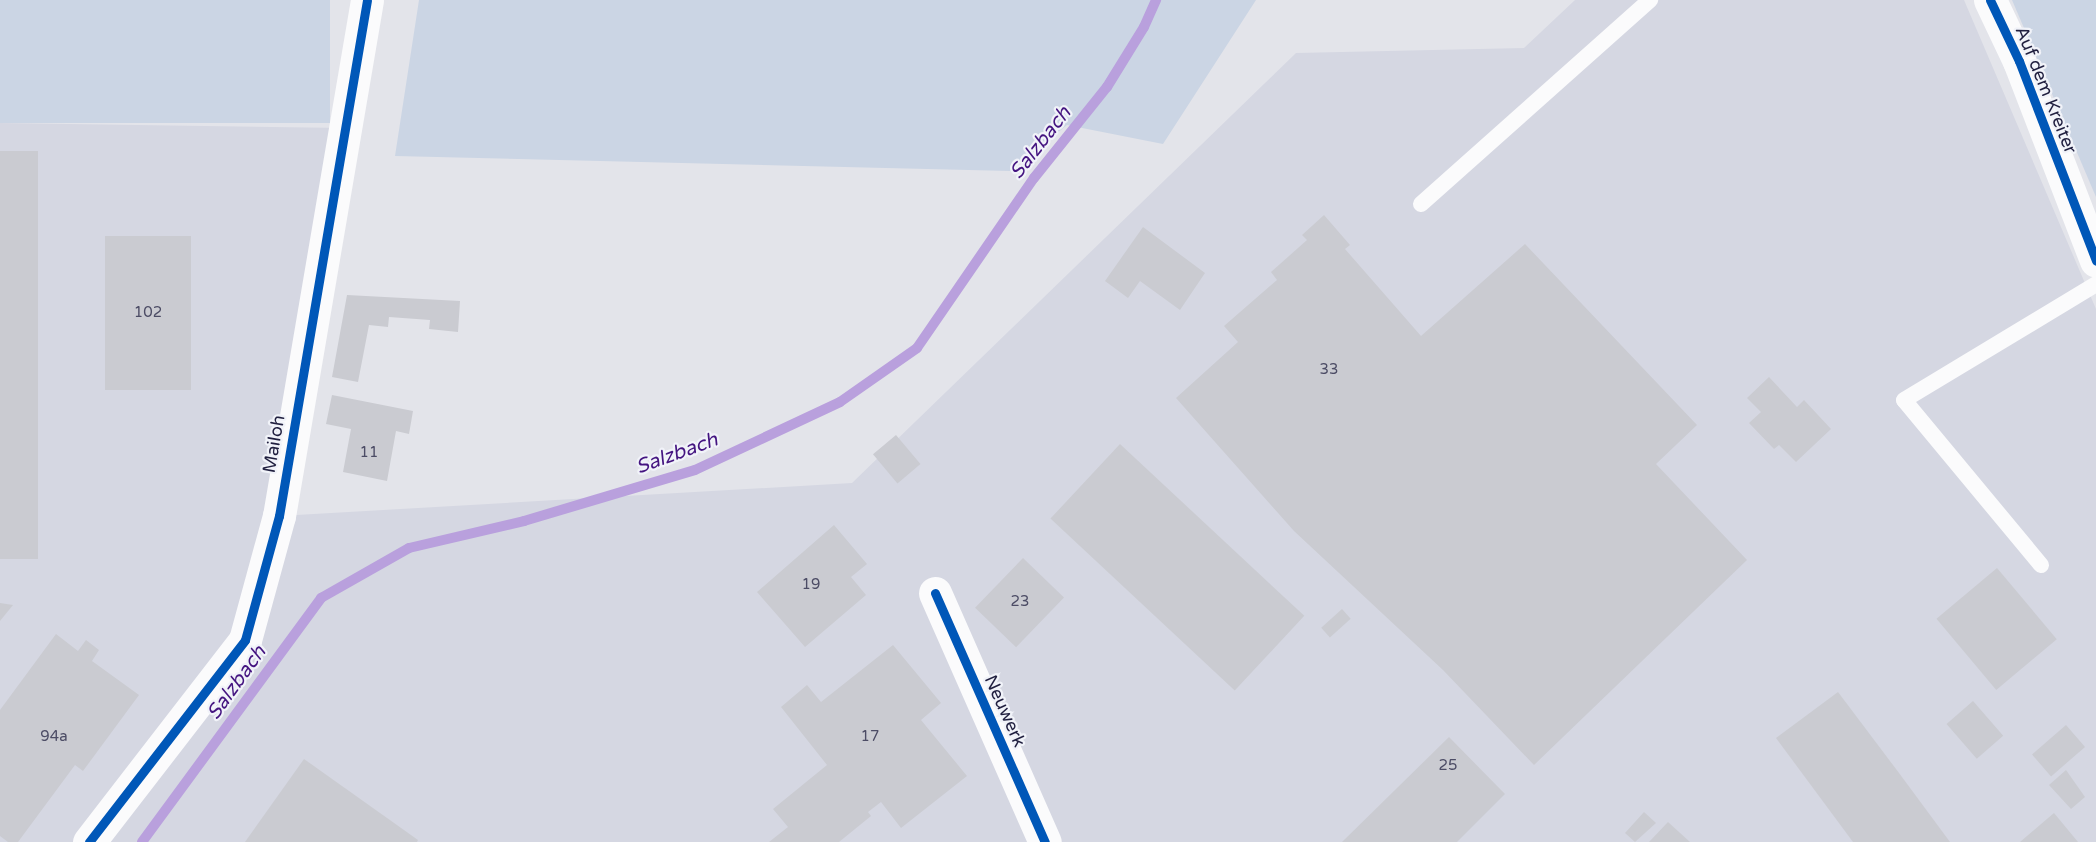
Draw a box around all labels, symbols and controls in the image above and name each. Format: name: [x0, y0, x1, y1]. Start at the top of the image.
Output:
street label: Auf dem Kreiter: [2011, 23, 2081, 157]
water label: Salzbach: [1005, 102, 1077, 184]
house number: 102: [134, 304, 162, 322]
house number: 33: [1320, 361, 1338, 379]
street label: Mailoh: [258, 413, 290, 475]
water label: Salzbach: [633, 428, 721, 480]
house number: 11: [360, 444, 378, 462]
house number: 19: [802, 576, 820, 594]
house number: 23: [1011, 593, 1029, 611]
water label: Salzbach: [202, 641, 272, 725]
street label: Neuwerk: [980, 672, 1030, 750]
house number: 94a: [40, 728, 68, 746]
house number: 17: [861, 728, 879, 746]
house number: 25: [1439, 757, 1457, 775]

